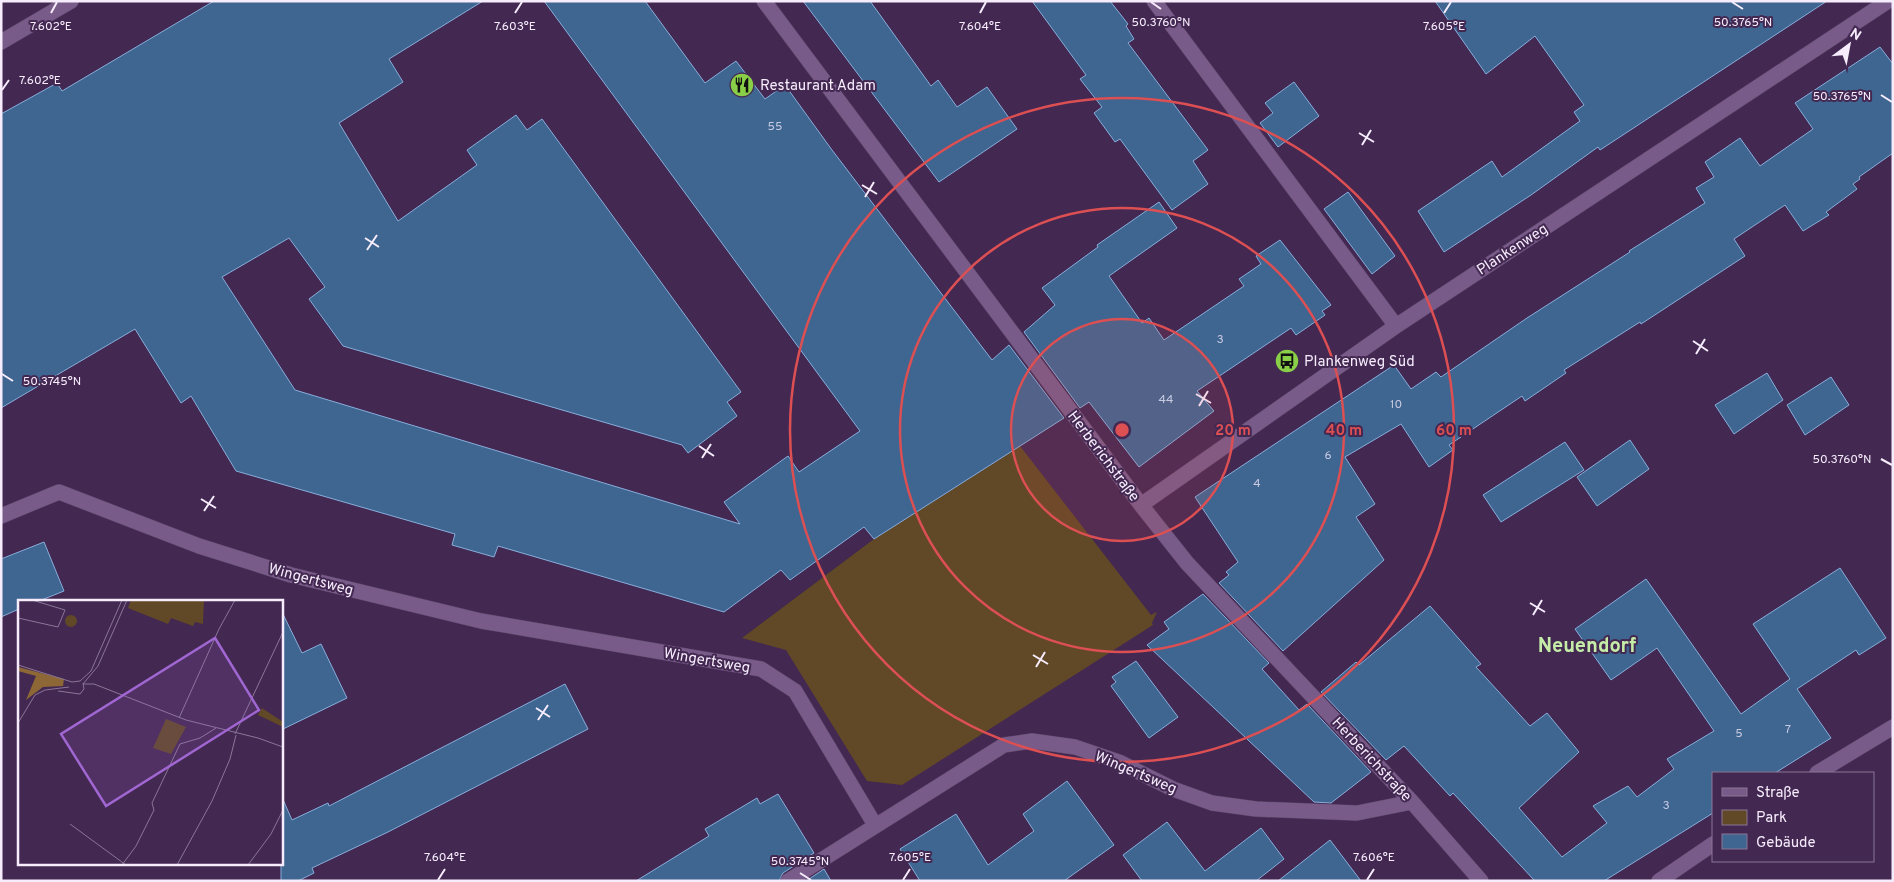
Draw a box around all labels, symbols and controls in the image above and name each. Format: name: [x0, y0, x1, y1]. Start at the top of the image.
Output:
text: 50.3760°N: [1132, 15, 1190, 31]
text: 50.3765°N: [1714, 15, 1772, 31]
text: 7.602°E: [30, 19, 72, 35]
text: 7.603°E: [494, 19, 536, 35]
text: 7.604°E: [959, 19, 1001, 35]
text: 7.605°E: [1423, 19, 1465, 35]
north arrow: [1824, 20, 1874, 70]
text: N: [1846, 25, 1864, 45]
restaurant icon: Restaurant Adam: [729, 72, 755, 98]
text: 7.602°E: [19, 73, 61, 89]
place label: Restaurant Adam: [760, 77, 876, 96]
text: 50.3765°N: [1813, 89, 1871, 105]
house number: 55: [768, 119, 782, 135]
street label: Plankenweg: [1474, 220, 1552, 280]
house number: 3: [1216, 332, 1224, 348]
bus stop icon: Plankenweg Süd: [1274, 348, 1300, 374]
place label: Plankenweg Süd: [1304, 353, 1415, 372]
text: 50.3745°N: [23, 374, 81, 390]
house number: 44: [1159, 392, 1173, 408]
house number: 10: [1390, 397, 1402, 413]
street label: Herberichstraße: [1063, 408, 1143, 506]
centre of rings: [1113, 421, 1131, 439]
text: 20 m: [1215, 422, 1251, 441]
text: 40 m: [1326, 422, 1362, 441]
text: 60 m: [1436, 422, 1472, 441]
house number: 6: [1324, 448, 1332, 464]
text: 50.3760°N: [1813, 452, 1871, 468]
house number: 4: [1253, 476, 1261, 492]
street label: Wingertsweg: [266, 560, 355, 601]
inset map: [18, 600, 282, 864]
district label: Neuendorf: [1538, 634, 1636, 660]
street label: Wingertsweg: [662, 645, 751, 678]
street label: Herberichstraße: [1327, 714, 1415, 806]
house number: 7: [1785, 722, 1791, 738]
house number: 5: [1735, 726, 1743, 742]
street label: Wingertsweg: [1091, 748, 1179, 799]
legend: [1712, 772, 1874, 862]
text: Straße: [1756, 784, 1800, 803]
house number: 3: [1662, 798, 1670, 814]
text: Park: [1756, 809, 1787, 828]
text: Gebäude: [1756, 834, 1816, 853]
text: 7.604°E: [424, 850, 466, 866]
text: 7.605°E: [889, 850, 931, 866]
text: 7.606°E: [1353, 850, 1395, 866]
text: 50.3745°N: [771, 854, 829, 870]

